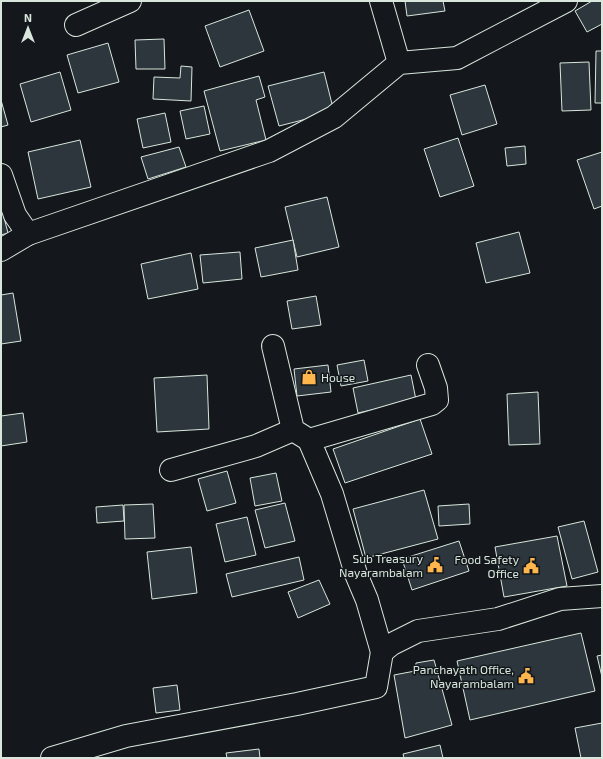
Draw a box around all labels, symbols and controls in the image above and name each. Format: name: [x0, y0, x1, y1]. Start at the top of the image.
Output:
north arrow: [8, 8, 48, 48]
text: N: [24, 11, 32, 24]
shop icon: House: [300, 368, 318, 386]
place label: House: [321, 370, 355, 384]
place label: Sub Treasury Nayarambalam: [339, 551, 424, 579]
place label: Food Safety Office: [454, 552, 520, 580]
public building icon: Sub Treasury Nayarambalam: [426, 556, 444, 574]
public building icon: Food Safety Office: [522, 557, 540, 575]
place label: Panchayath Office, Nayarambalam: [413, 662, 514, 690]
public building icon: Panchayath Office, Nayarambalam: [517, 667, 535, 685]

